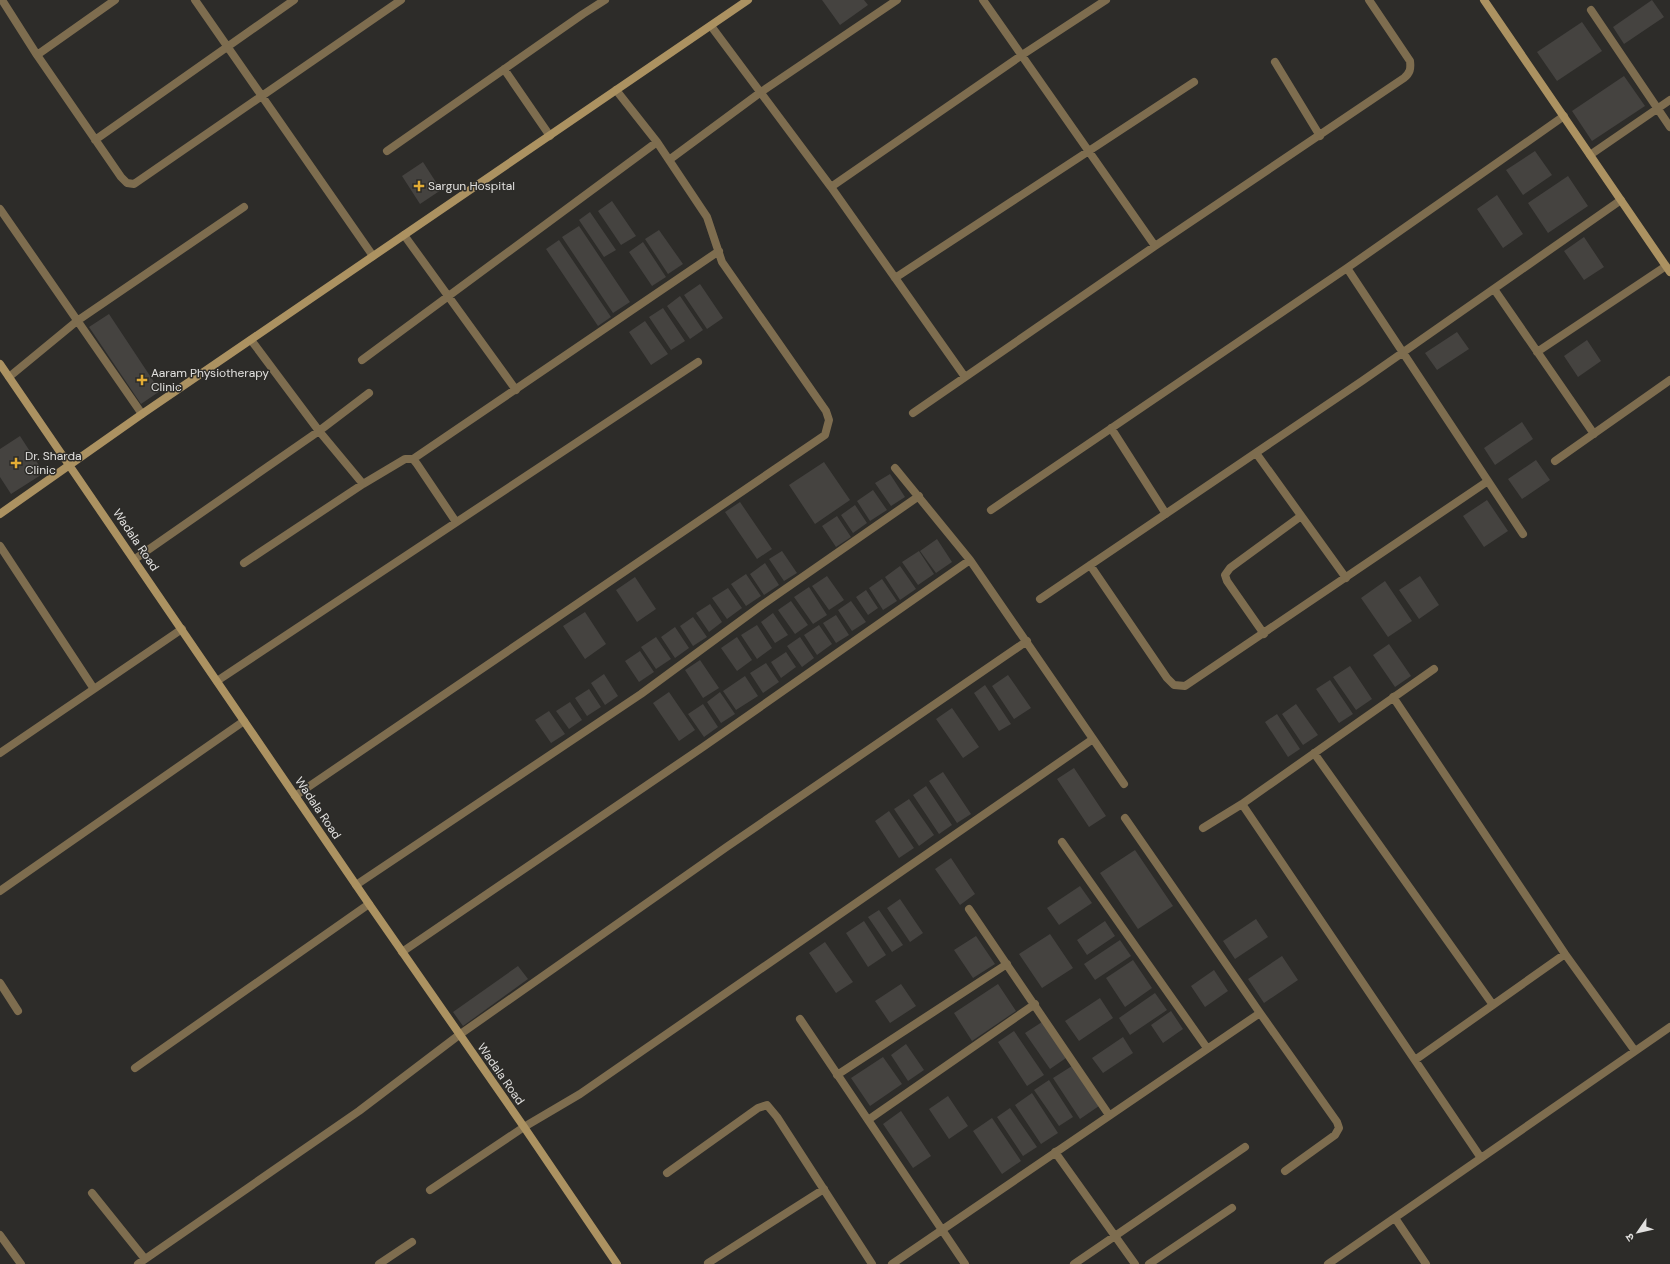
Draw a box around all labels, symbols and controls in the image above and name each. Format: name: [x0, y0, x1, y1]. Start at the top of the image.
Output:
place label: Sargun Hospital: [428, 178, 515, 194]
marker: Sargun Hospital: [413, 180, 425, 192]
place label: Aaram Physiotherapy Clinic: [151, 365, 269, 395]
marker: Aaram Physiotherapy Clinic: [136, 374, 148, 386]
place label: Dr. Sharda Clinic: [25, 448, 81, 478]
marker: Dr. Sharda Clinic: [10, 457, 22, 469]
street label: Wadala Road: [109, 506, 163, 574]
street label: Wadala Road: [291, 774, 345, 842]
street label: Wadala Road: [474, 1040, 528, 1108]
north arrow: [1618, 1212, 1658, 1252]
text: उ: [1622, 1231, 1637, 1244]

